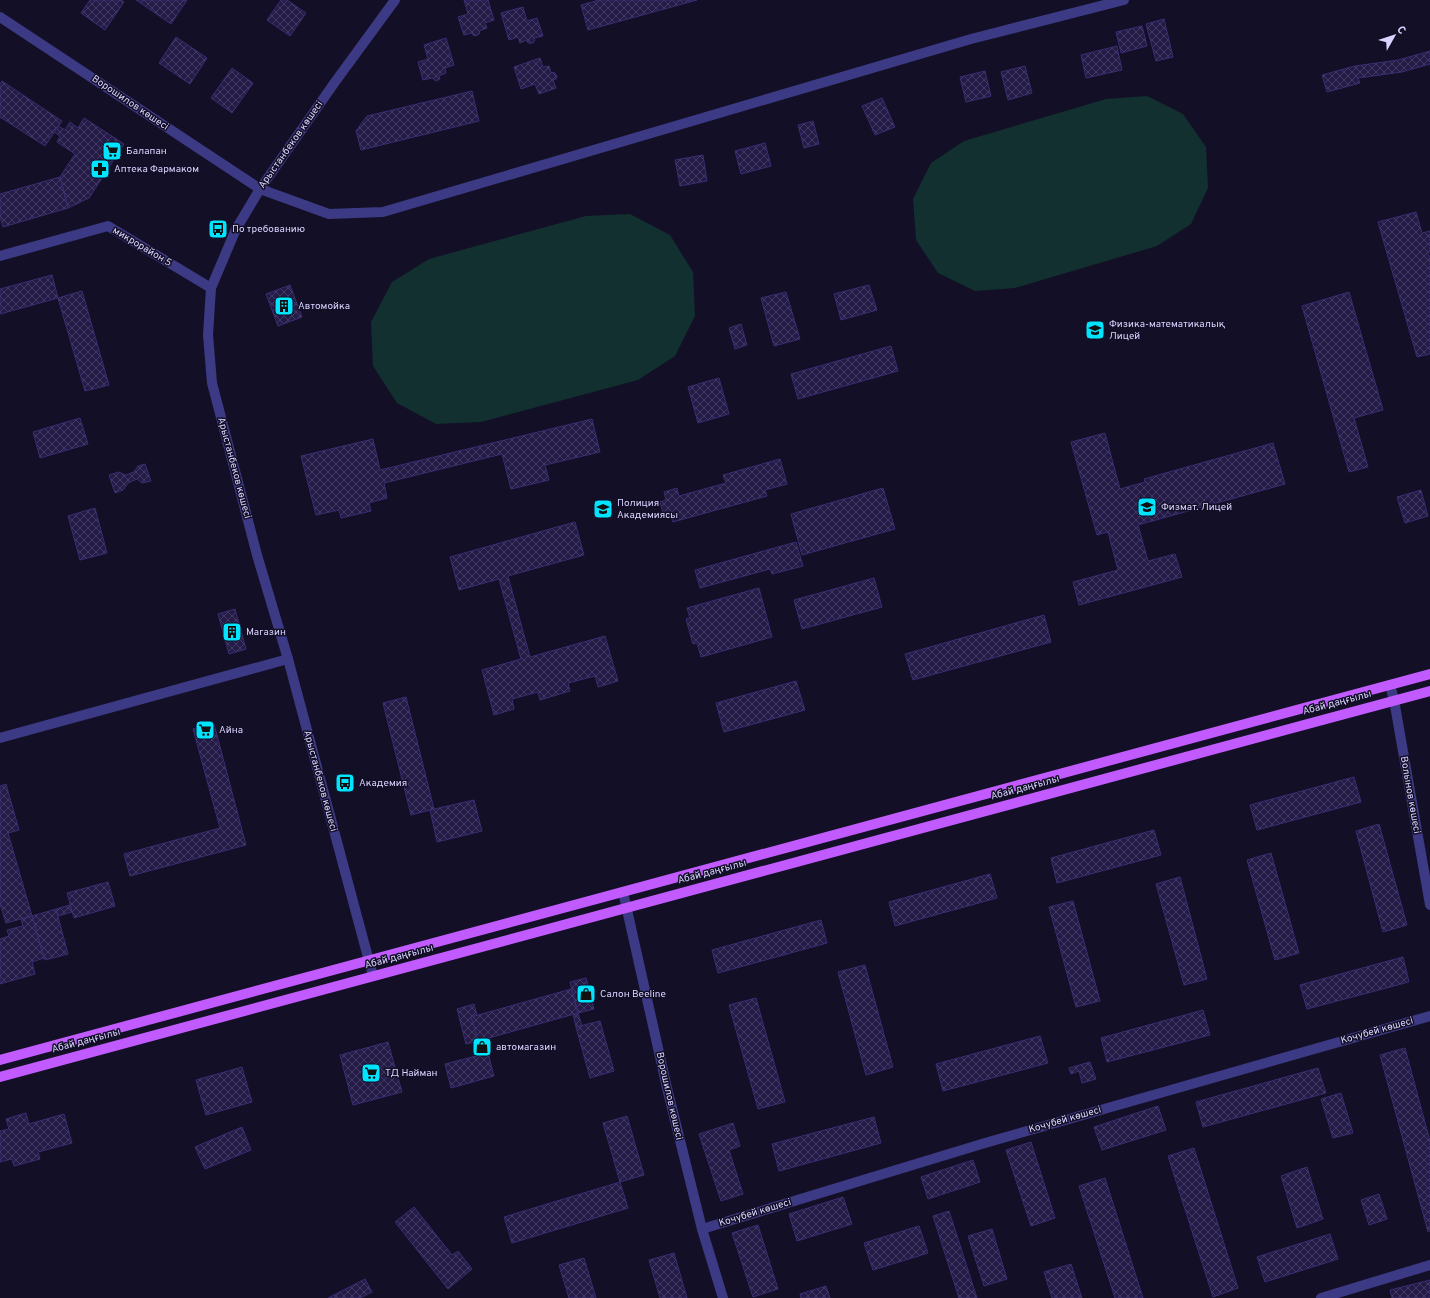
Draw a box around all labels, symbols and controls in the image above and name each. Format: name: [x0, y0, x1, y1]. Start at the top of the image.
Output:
north arrow: [1374, 16, 1414, 56]
text: С: [1393, 23, 1409, 37]
street label: Ворошилов көшесі: [89, 72, 171, 134]
street label: Арыстанбеков көшесі: [256, 99, 326, 191]
supermarket icon: Балапан: [101, 140, 123, 162]
place label: Балапан: [126, 145, 167, 158]
pharmacy icon: Аптека Фармаком: [89, 158, 111, 180]
place label: Аптека Фармаком: [114, 163, 199, 176]
bus stop icon: По требованию: [207, 218, 229, 240]
place label: По требованию: [232, 223, 305, 236]
street label: микрорайон 5: [110, 224, 174, 270]
building icon: Автомойка: [273, 295, 295, 317]
place label: Автомойка: [298, 300, 350, 313]
place label: Физика-математикалық Лицей: [1109, 318, 1226, 343]
school or university icon: Физика-математикалық Лицей: [1084, 319, 1106, 341]
street label: Арыстанбеков көшесі: [214, 416, 254, 520]
school or university icon: Физмат. Лицей: [1136, 496, 1158, 518]
place label: Полиция Академиясы: [617, 497, 678, 522]
school or university icon: Полиция Академиясы: [592, 498, 614, 520]
place label: Физмат. Лицей: [1161, 501, 1232, 514]
building icon: Магазин: [221, 621, 243, 643]
place label: Магазин: [246, 626, 286, 639]
street label: Абай даңғылы: [1301, 688, 1373, 718]
supermarket icon: Айна: [194, 719, 216, 741]
place label: Айна: [219, 724, 243, 737]
street label: Арыстанбеков көшесі: [300, 729, 340, 833]
street label: Волынов көшесі: [1397, 755, 1423, 835]
bus stop icon: Академия: [334, 772, 356, 794]
street label: Абай даңғылы: [989, 773, 1061, 803]
place label: Академия: [359, 777, 407, 790]
street label: Абай даңғылы: [676, 857, 748, 887]
street label: Абай даңғылы: [363, 942, 435, 972]
shop icon: Cалон Beeline: [575, 983, 597, 1005]
place label: Cалон Beeline: [600, 988, 666, 1001]
street label: Кочубей көшесі: [1339, 1014, 1415, 1048]
street label: Абай даңғылы: [50, 1026, 122, 1056]
shop icon: автомагазин: [471, 1036, 493, 1058]
place label: автомагазин: [496, 1041, 556, 1054]
street label: Ворошилов көшесі: [653, 1051, 685, 1141]
supermarket icon: ТД Найман: [360, 1062, 382, 1084]
place label: ТД Найман: [385, 1067, 438, 1080]
street label: Кочубей көшесі: [1027, 1103, 1103, 1137]
street label: Кочубей көшесі: [717, 1196, 793, 1230]

